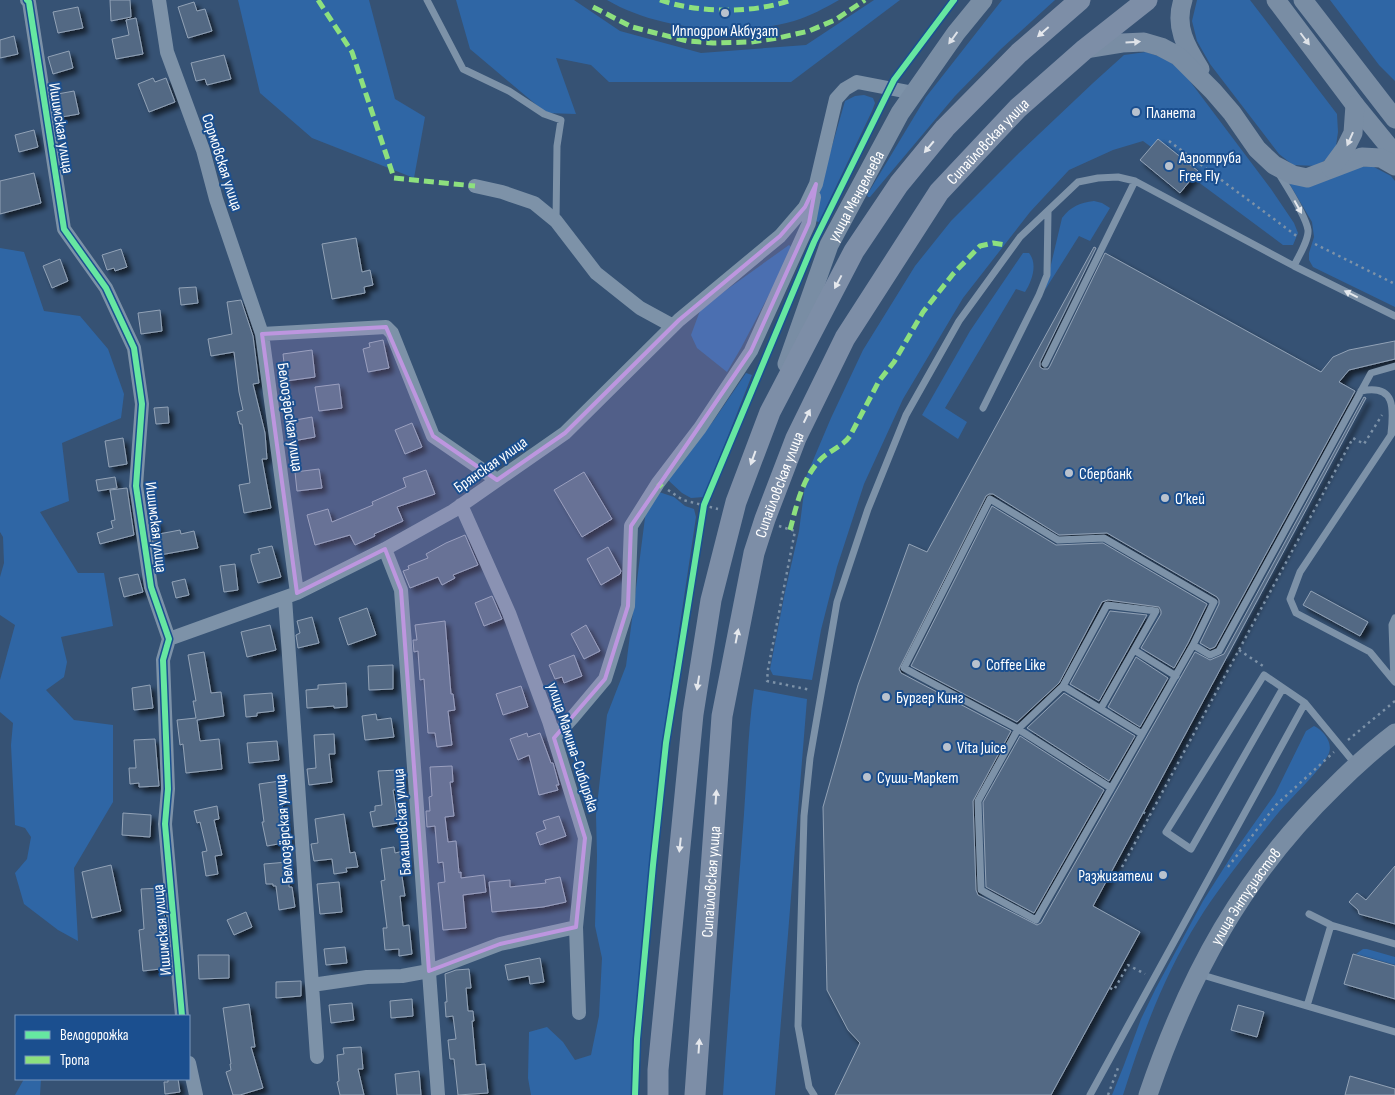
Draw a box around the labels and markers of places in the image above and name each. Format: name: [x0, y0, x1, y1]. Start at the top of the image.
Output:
marker: Ипподром Акбузат: [719, 7, 731, 19]
place label: Ипподром Акбузат: [672, 22, 778, 41]
place label: Планета: [1146, 104, 1196, 123]
marker: Планета: [1130, 106, 1142, 118]
place label: Аэротруба Free Fly: [1178, 149, 1241, 186]
marker: Аэротруба Free Fly: [1163, 160, 1175, 172]
place label: Сбербанк: [1079, 465, 1133, 484]
marker: Сбербанк: [1063, 467, 1075, 479]
place label: О’кей: [1175, 490, 1205, 509]
marker: О’кей: [1159, 492, 1171, 504]
place label: Coffee Like: [986, 656, 1046, 675]
marker: Coffee Like: [970, 658, 982, 670]
place label: Бургер Кинг: [896, 689, 964, 708]
marker: Бургер Кинг: [880, 691, 892, 703]
place label: Vita Juice: [957, 739, 1006, 758]
marker: Vita Juice: [941, 741, 953, 753]
place label: Суши-Маркет: [877, 769, 959, 788]
marker: Суши-Маркет: [861, 771, 873, 783]
place label: Разжигатели: [1078, 867, 1153, 886]
marker: Разжигатели: [1157, 869, 1169, 881]

